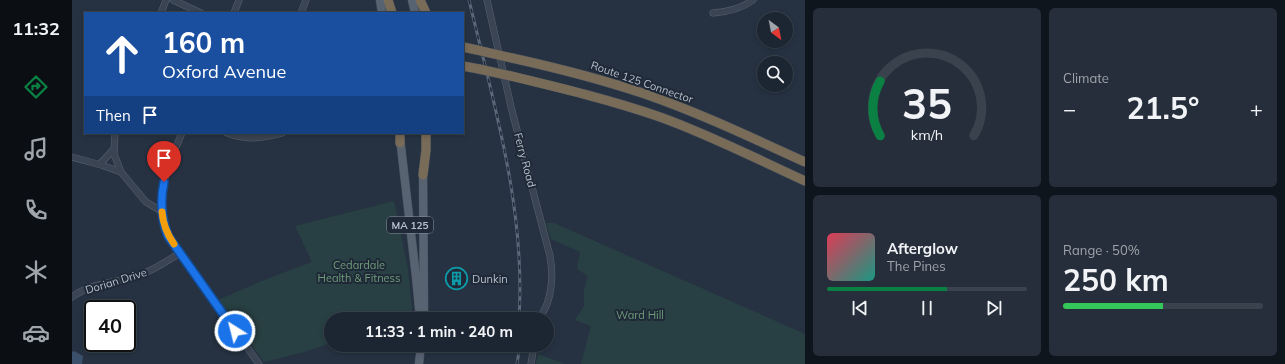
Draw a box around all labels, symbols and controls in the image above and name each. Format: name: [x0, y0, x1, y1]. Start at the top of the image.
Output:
north arrow: [757, 12, 793, 48]
map controls: [757, 12, 793, 92]
text: 11:32: [12, 17, 60, 40]
text: 160 m: [162, 25, 245, 60]
icon: ahead: [96, 28, 148, 80]
button: search: [757, 56, 793, 92]
street label: Route 125 Connector: [589, 58, 695, 106]
text: Oxford Avenue: [162, 60, 286, 83]
text: Climate: [1063, 70, 1109, 86]
icon: directions: [22, 73, 50, 101]
text: 35: [902, 76, 952, 128]
text: 21.5°: [1127, 89, 1199, 127]
text: −: [1063, 95, 1076, 123]
text: +: [1250, 95, 1263, 123]
icon: arrive: [139, 104, 161, 126]
text: Then: [96, 106, 131, 125]
text: km/h: [911, 125, 943, 143]
street label: Ferry Road: [511, 131, 539, 189]
icon: music: [22, 135, 50, 163]
pin: [147, 141, 181, 182]
icon: arrive: [153, 147, 175, 169]
icon: phone: [22, 196, 50, 224]
road number: MA 125: [387, 217, 433, 233]
text: Afterglow: [887, 239, 958, 258]
text: Range · 50%: [1063, 242, 1140, 258]
icon: climate: [22, 258, 50, 286]
park label: Cedardale Health & Fitness: [317, 258, 401, 285]
text: The Pines: [887, 258, 946, 274]
text: 250 km: [1063, 261, 1169, 299]
street label: Dorian Drive: [84, 265, 148, 297]
building icon: Dunkin: [444, 266, 470, 292]
place label: Dunkin: [472, 272, 508, 286]
icon: previous: [849, 297, 871, 319]
icon: pause: [916, 297, 938, 319]
icon: next: [983, 297, 1005, 319]
speed limit sign: 40: [84, 300, 136, 352]
park label: Ward Hill: [616, 308, 664, 322]
position arrow: [214, 310, 256, 352]
icon: car: [22, 319, 50, 347]
text: 11:33 · 1 min · 240 m: [365, 322, 513, 341]

